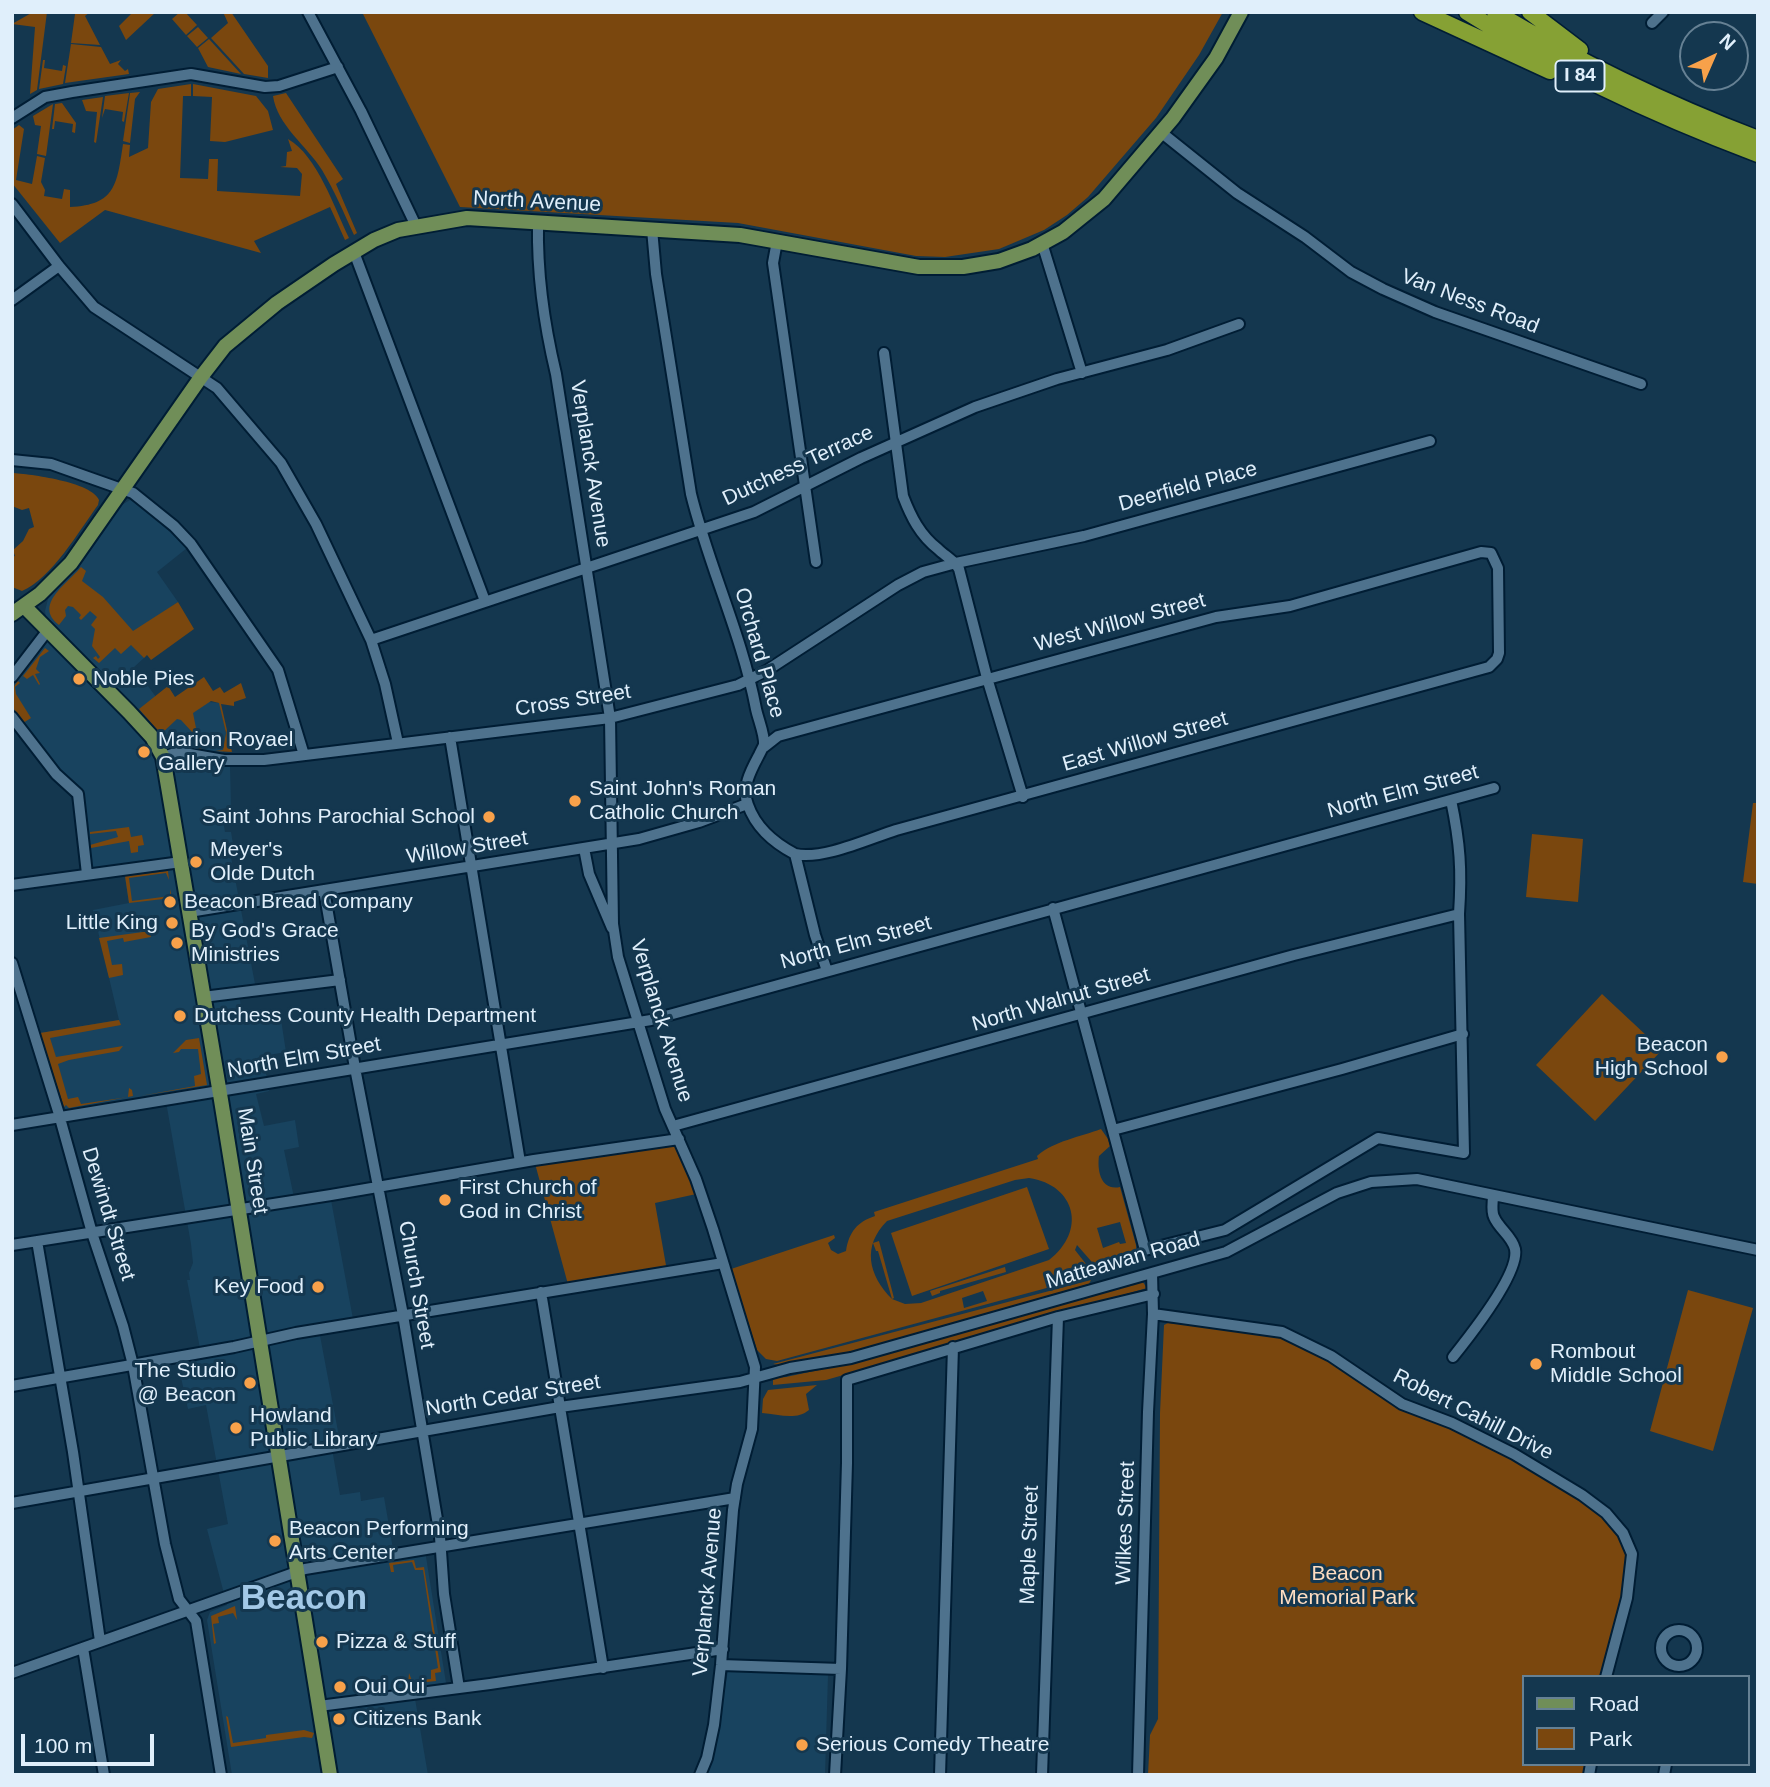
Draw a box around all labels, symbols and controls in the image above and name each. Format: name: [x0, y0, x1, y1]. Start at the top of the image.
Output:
north arrow: [1679, 21, 1749, 91]
text: N: [1715, 30, 1740, 54]
road number: I 84: [1556, 60, 1604, 92]
street label: North Avenue: [472, 186, 602, 218]
street label: Van Ness Road: [1398, 264, 1542, 340]
street label: Verplanck Avenue: [564, 379, 616, 549]
street label: Dutchess Terrace: [719, 420, 877, 512]
street label: Deerfield Place: [1116, 456, 1260, 518]
street label: Orchard Place: [728, 585, 790, 721]
street label: West Willow Street: [1032, 588, 1208, 658]
place label: Noble Pies: [93, 666, 195, 692]
marker: Noble Pies: [71, 671, 87, 687]
street label: Cross Street: [513, 679, 633, 723]
street label: East Willow Street: [1060, 706, 1230, 778]
place label: Marion Royael Gallery: [158, 727, 293, 777]
marker: Marion Royael Gallery: [136, 744, 152, 760]
street label: North Elm Street: [1325, 760, 1481, 824]
place label: Saint John's Roman Catholic Church: [589, 776, 776, 826]
marker: Saint John's Roman Catholic Church: [567, 793, 583, 809]
place label: Saint Johns Parochial School: [202, 804, 475, 830]
marker: Saint Johns Parochial School: [481, 809, 497, 825]
street label: Willow Street: [405, 826, 529, 870]
place label: Meyer's Olde Dutch: [210, 837, 315, 887]
marker: Meyer's Olde Dutch: [188, 854, 204, 870]
place label: Beacon Bread Company: [184, 889, 413, 915]
marker: Beacon Bread Company: [162, 894, 178, 910]
place label: Little King: [66, 910, 158, 936]
street label: North Elm Street: [778, 911, 934, 975]
marker: Little King: [164, 915, 180, 931]
place label: By God's Grace Ministries: [191, 918, 339, 968]
marker: By God's Grace Ministries: [169, 935, 185, 951]
street label: Verplanck Avenue: [624, 937, 698, 1105]
street label: North Walnut Street: [969, 963, 1153, 1037]
place label: Dutchess County Health Department: [194, 1003, 536, 1029]
marker: Dutchess County Health Department: [172, 1008, 188, 1024]
street label: North Elm Street: [225, 1032, 383, 1084]
place label: Beacon High School: [1595, 1032, 1708, 1082]
marker: Beacon High School: [1714, 1049, 1730, 1065]
street label: Main Street: [231, 1106, 273, 1216]
street label: Dewindt Street: [76, 1144, 140, 1284]
place label: First Church of God in Christ: [459, 1175, 597, 1225]
marker: First Church of God in Christ: [437, 1192, 453, 1208]
street label: Church Street: [392, 1219, 440, 1351]
street label: Matteawan Road: [1043, 1227, 1203, 1295]
place label: Key Food: [214, 1274, 304, 1300]
marker: Key Food: [310, 1279, 326, 1295]
place label: Rombout Middle School: [1550, 1339, 1682, 1389]
marker: Rombout Middle School: [1528, 1356, 1544, 1372]
place label: The Studio @ Beacon: [134, 1358, 236, 1408]
street label: Robert Cahill Drive: [1389, 1364, 1557, 1466]
street label: North Cedar Street: [424, 1370, 602, 1422]
marker: The Studio @ Beacon: [242, 1375, 258, 1391]
place label: Howland Public Library: [250, 1403, 377, 1453]
marker: Howland Public Library: [228, 1420, 244, 1436]
street label: Wilkes Street: [1111, 1461, 1141, 1585]
street label: Maple Street: [1015, 1485, 1045, 1605]
street label: Verplanck Avenue: [688, 1507, 728, 1677]
place label: Beacon Performing Arts Center: [289, 1516, 469, 1566]
marker: Beacon Performing Arts Center: [267, 1533, 283, 1549]
park label: Beacon Memorial Park: [1279, 1561, 1415, 1611]
district label: Beacon: [241, 1578, 367, 1620]
place label: Pizza & Stuff: [336, 1629, 456, 1655]
marker: Pizza & Stuff: [314, 1634, 330, 1650]
place label: Oui Oui: [354, 1674, 425, 1700]
legend: [1522, 1675, 1749, 1766]
marker: Oui Oui: [332, 1679, 348, 1695]
text: Road: [1589, 1692, 1639, 1715]
place label: Citizens Bank: [353, 1706, 481, 1732]
marker: Citizens Bank: [331, 1711, 347, 1727]
scale bar: [24, 1720, 158, 1764]
text: Park: [1589, 1727, 1632, 1750]
place label: Serious Comedy Theatre: [816, 1732, 1049, 1758]
text: 100 m: [34, 1734, 92, 1757]
marker: Serious Comedy Theatre: [794, 1737, 810, 1753]

